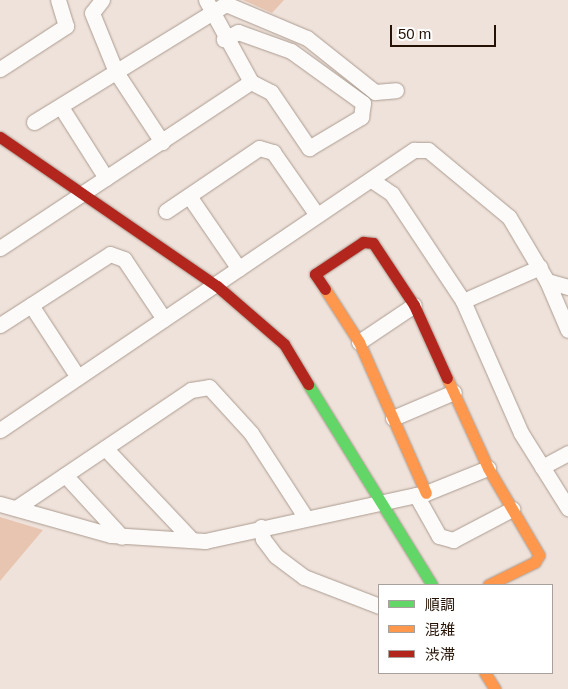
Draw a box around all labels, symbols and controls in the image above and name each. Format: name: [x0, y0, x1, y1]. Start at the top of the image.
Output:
scale bar: [393, 15, 499, 47]
text: 50 m: [398, 25, 431, 42]
legend: [378, 584, 553, 674]
text: 順調: [425, 596, 455, 613]
text: 混雑: [425, 621, 455, 638]
text: 渋滞: [425, 646, 455, 663]

